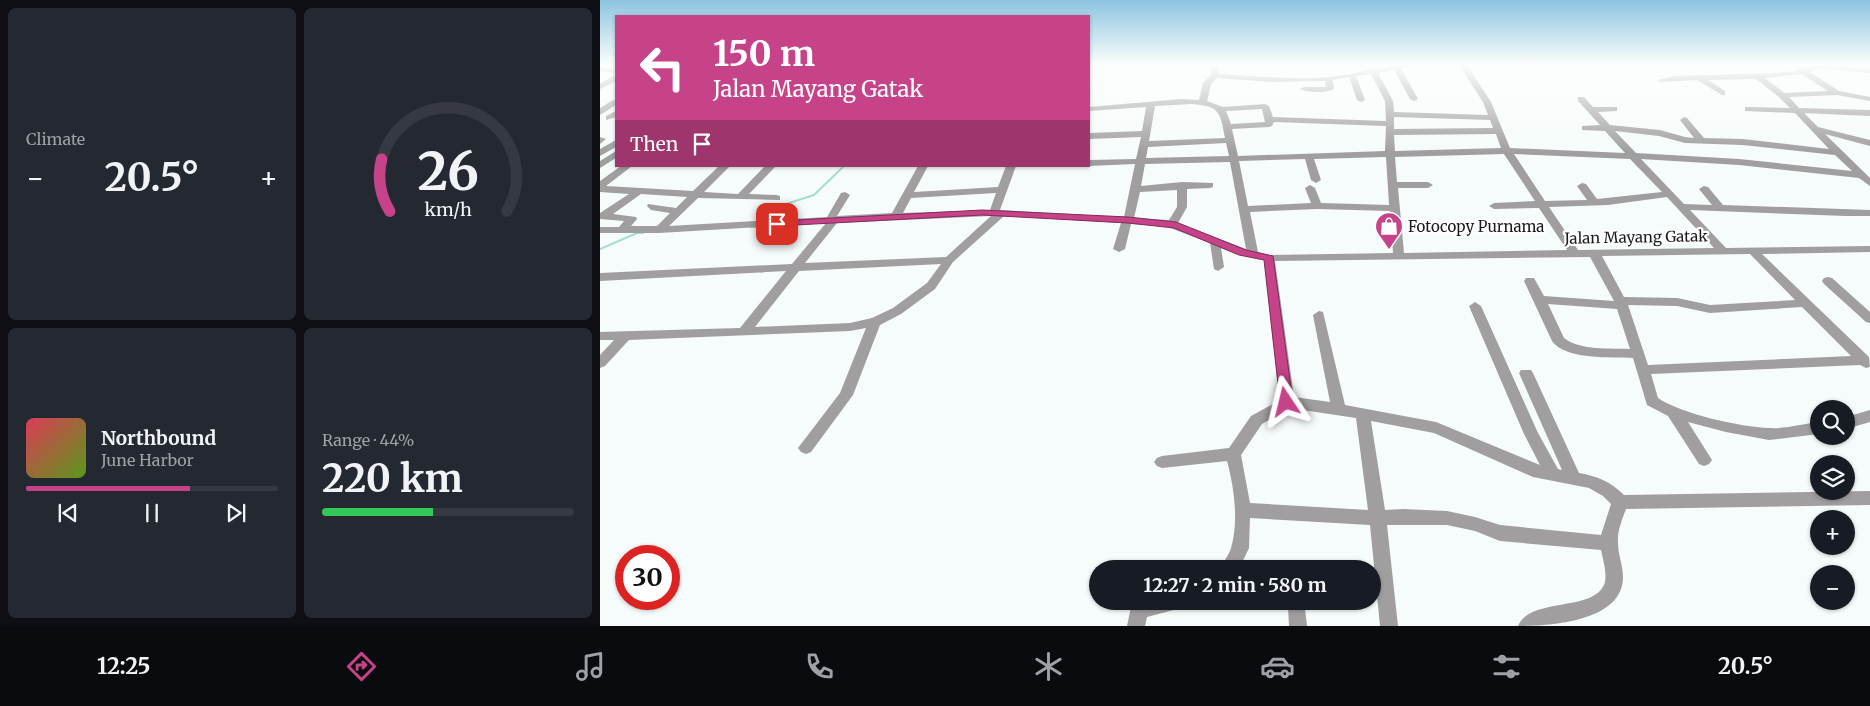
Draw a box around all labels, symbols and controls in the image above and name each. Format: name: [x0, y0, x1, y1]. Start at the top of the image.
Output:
text: 150 m: [713, 32, 815, 76]
icon: left: [630, 35, 695, 100]
text: Jalan Mayang Gatak: [713, 75, 923, 103]
text: Climate: [26, 129, 85, 149]
icon: arrive: [688, 130, 716, 158]
text: Then: [630, 132, 678, 156]
text: 26: [417, 139, 479, 204]
text: 20.5°: [105, 154, 199, 201]
text: −: [26, 160, 45, 196]
text: +: [259, 160, 278, 196]
text: km/h: [424, 198, 472, 221]
pin: [756, 203, 798, 245]
icon: arrive: [763, 210, 791, 238]
shop icon: Fotocopy Purnama: [1374, 211, 1404, 250]
place label: Fotocopy Purnama: [1408, 217, 1544, 236]
street label: Jalan Mayang Gatak: [1563, 226, 1708, 248]
position arrow: [1259, 375, 1311, 427]
map controls: [1810, 400, 1855, 610]
button: search: [1810, 400, 1855, 445]
text: Northbound: [101, 426, 216, 450]
text: Range · 44%: [322, 430, 414, 450]
text: June Harbor: [101, 450, 194, 470]
text: 220 km: [322, 455, 463, 502]
button: layers: [1810, 455, 1855, 500]
icon: previous: [54, 499, 82, 527]
icon: pause: [138, 499, 166, 527]
icon: next: [222, 499, 250, 527]
button: +: [1810, 510, 1855, 555]
speed limit sign: 30: [615, 545, 680, 610]
button: −: [1810, 565, 1855, 610]
text: 12:27 · 2 min · 580 m: [1143, 573, 1327, 597]
icon: directions: [344, 649, 379, 684]
icon: music: [573, 649, 608, 684]
icon: phone: [802, 649, 837, 684]
icon: climate: [1031, 649, 1066, 684]
icon: car: [1260, 649, 1295, 684]
icon: filters: [1489, 649, 1524, 684]
text: 12:25: [97, 652, 150, 680]
text: 20.5°: [1718, 652, 1773, 680]

